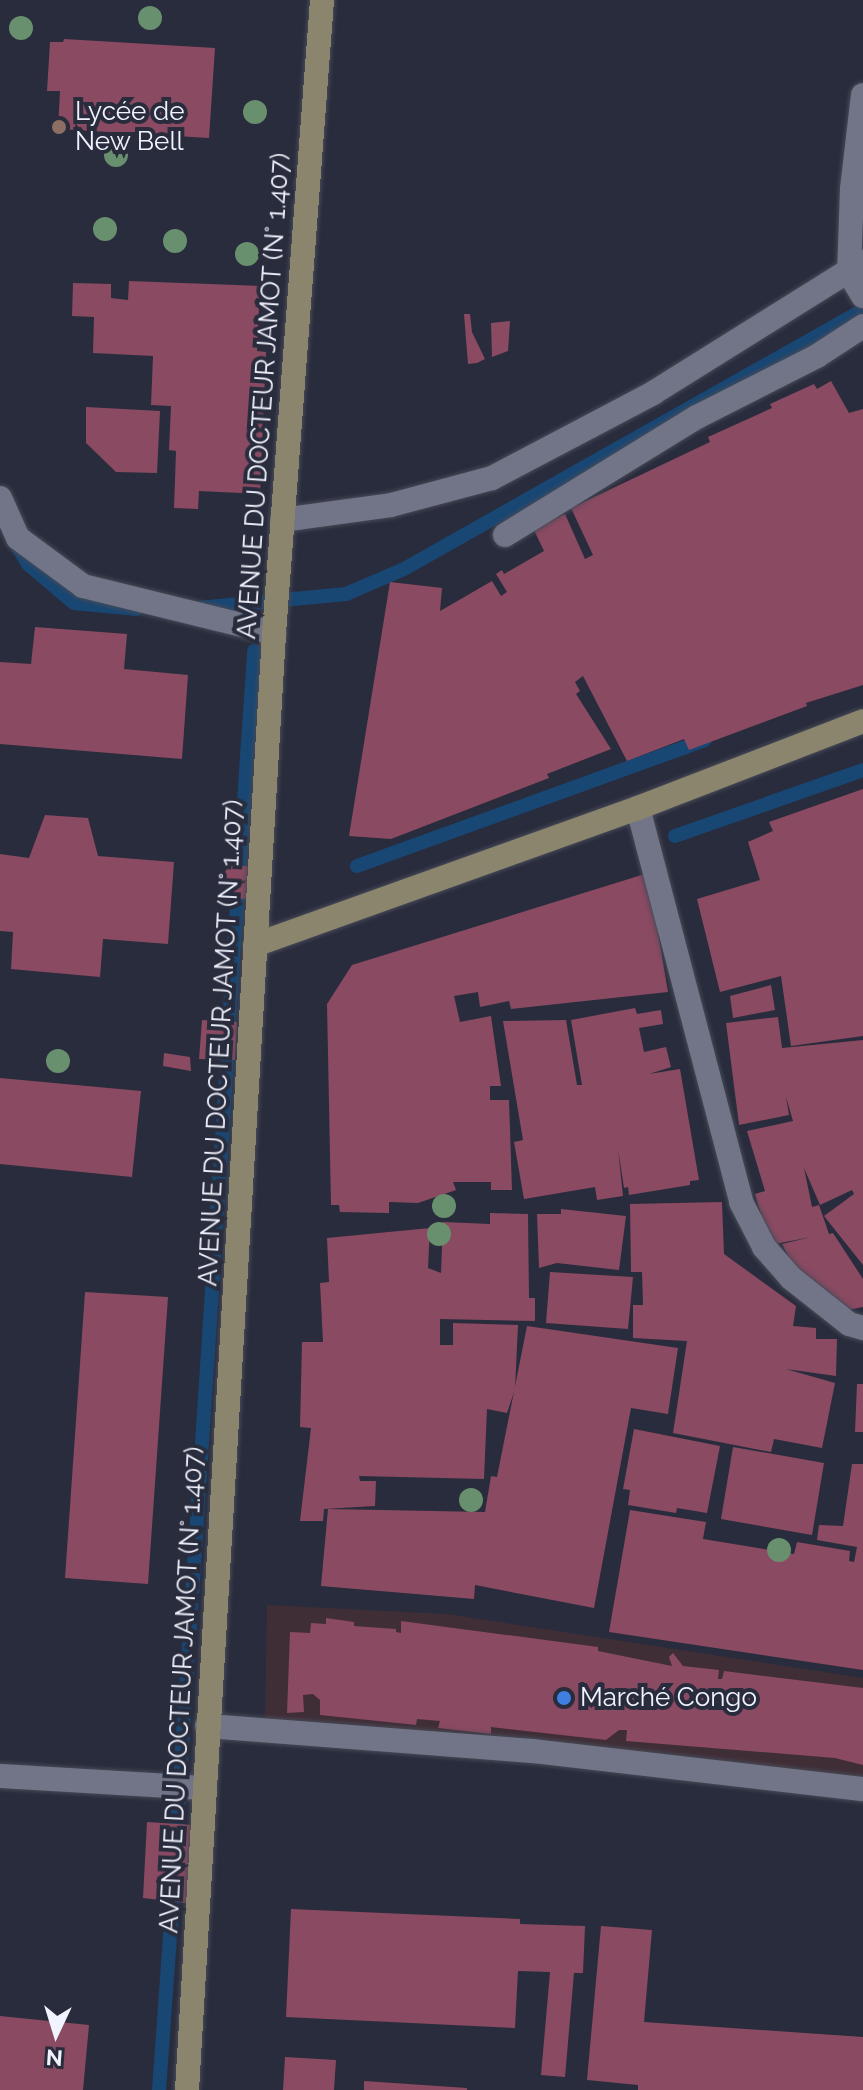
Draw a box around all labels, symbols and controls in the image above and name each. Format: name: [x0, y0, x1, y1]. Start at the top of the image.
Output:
place label: Lycée de New Bell: [75, 96, 184, 158]
marker: Lycée de New Bell: [50, 118, 68, 136]
street label: AVENUE DU DOCTEUR JAMOT (N° 1.407): [231, 151, 297, 641]
street label: AVENUE DU DOCTEUR JAMOT (N° 1.407): [193, 798, 249, 1288]
street label: AVENUE DU DOCTEUR JAMOT (N° 1.407): [154, 1445, 210, 1935]
place label: Marché Congo: [580, 1682, 757, 1714]
marker: Marché Congo: [555, 1689, 573, 1707]
north arrow: [16, 1994, 96, 2074]
text: N: [45, 2044, 64, 2071]

